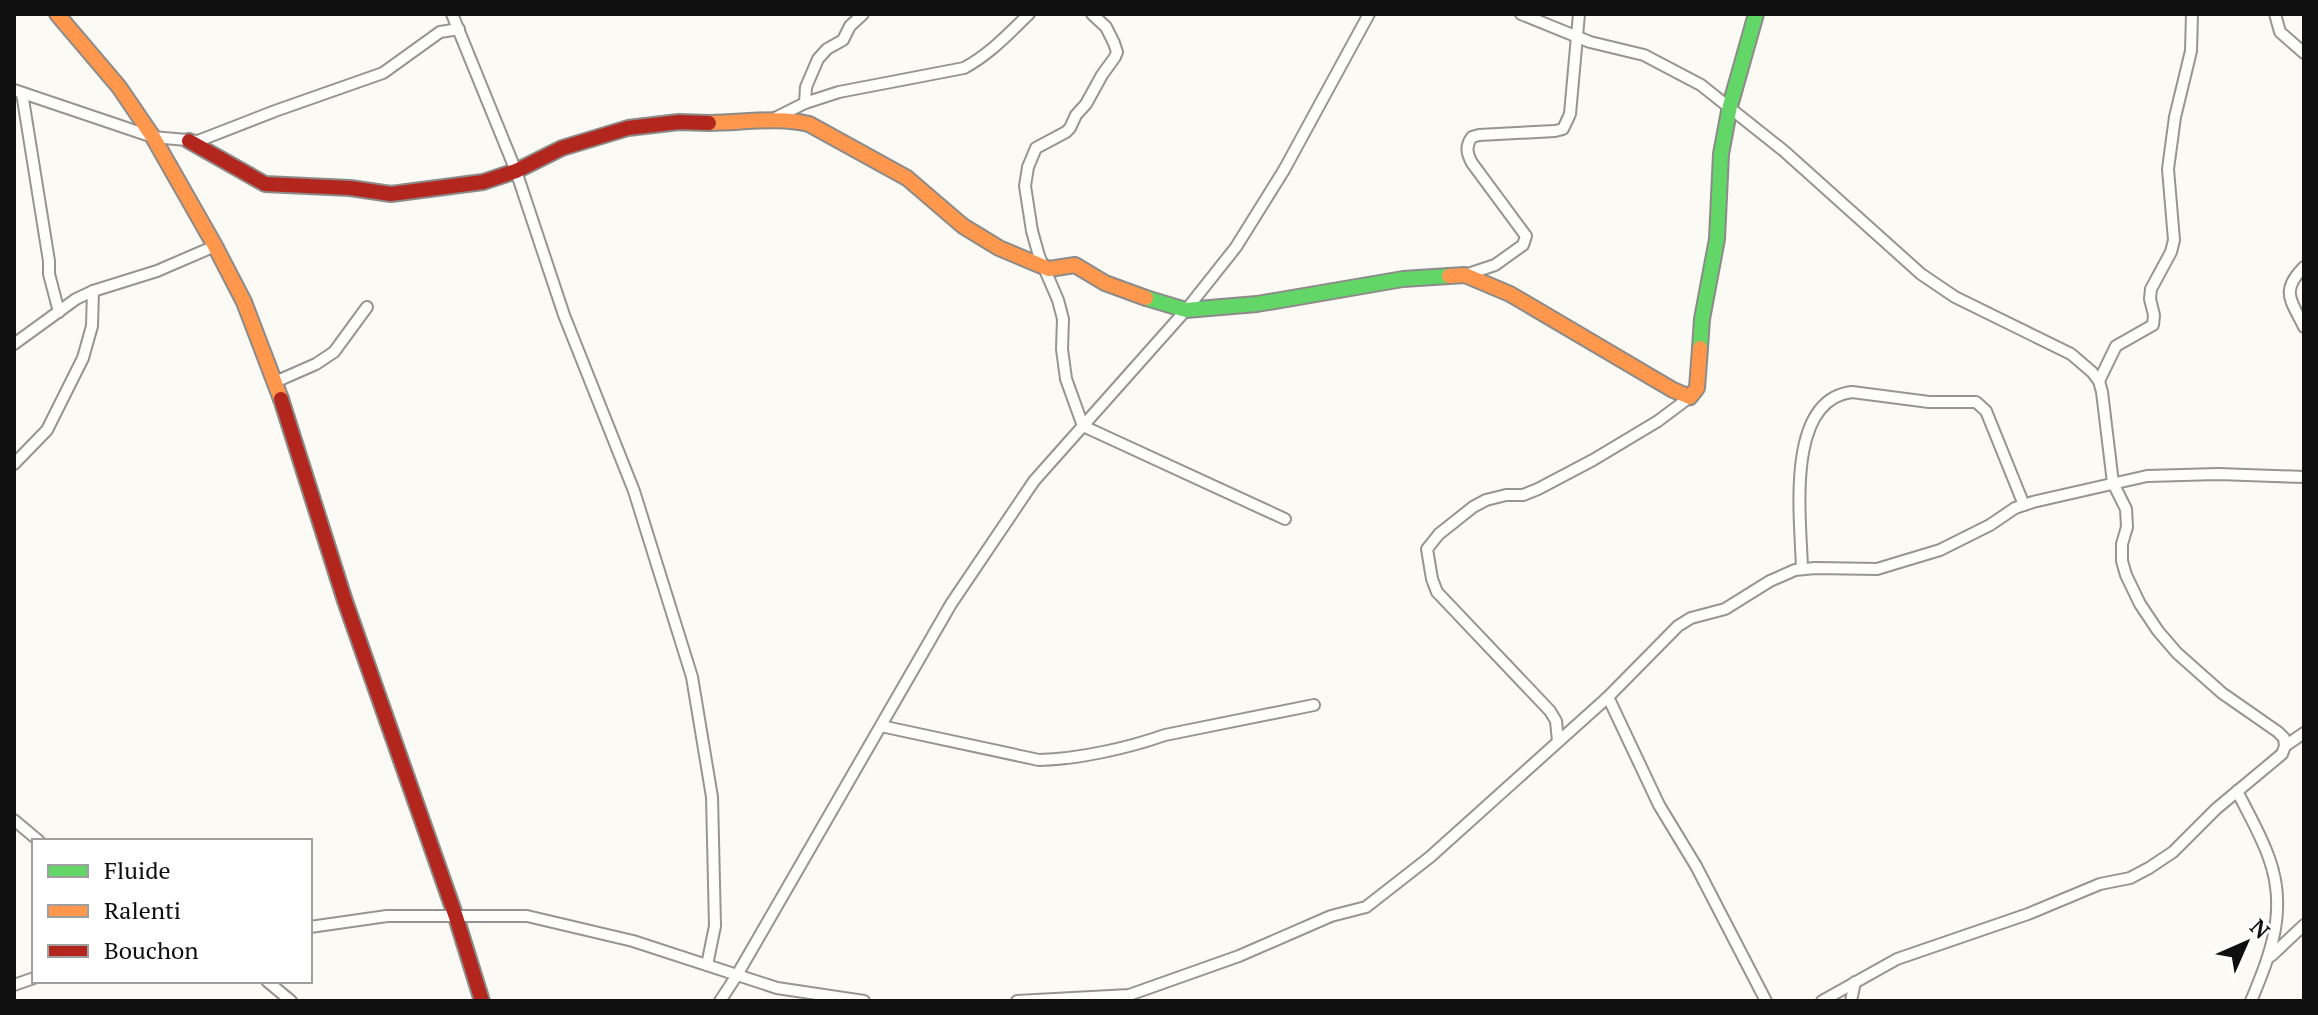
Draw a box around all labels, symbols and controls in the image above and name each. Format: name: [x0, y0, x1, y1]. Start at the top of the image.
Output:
legend: [32, 839, 312, 983]
text: Fluide: [104, 854, 171, 886]
text: Ralenti: [104, 894, 181, 926]
north arrow: [2206, 903, 2286, 983]
text: N: [2244, 912, 2277, 945]
text: Bouchon: [104, 934, 199, 966]

